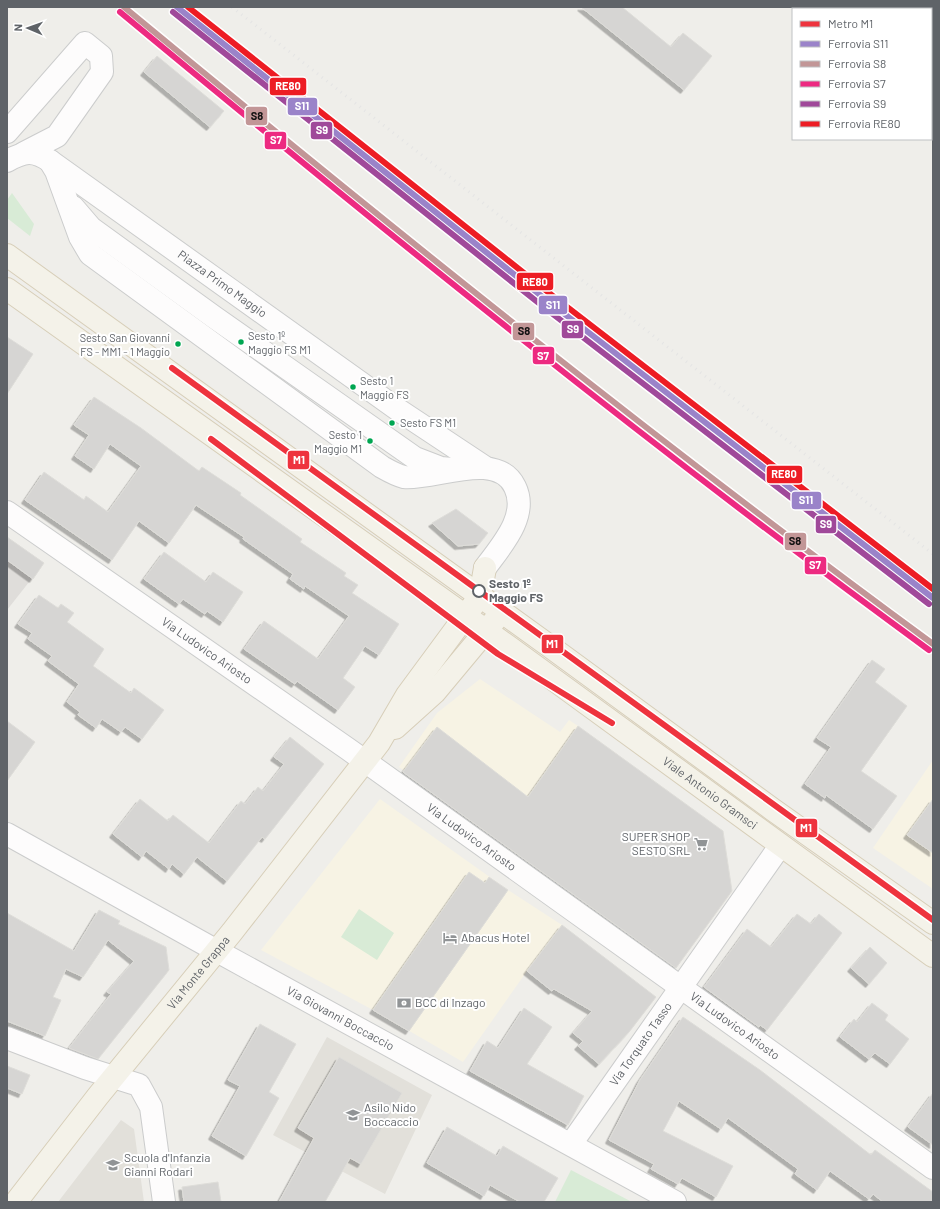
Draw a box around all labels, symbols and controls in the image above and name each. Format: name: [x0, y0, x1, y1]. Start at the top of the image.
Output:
north arrow: [8, 8, 48, 48]
legend: [792, 8, 932, 140]
text: Metro M1: [828, 16, 873, 30]
text: N: [11, 24, 24, 32]
text: Ferrovia S11: [828, 36, 888, 50]
text: Ferrovia S8: [828, 56, 886, 70]
text: Ferrovia S7: [828, 76, 886, 90]
line badge: RE80: [269, 77, 307, 96]
text: RE80: [275, 79, 301, 92]
text: Ferrovia S9: [828, 96, 886, 110]
line badge: S11: [287, 97, 318, 116]
text: S11: [295, 99, 309, 112]
line badge: S8: [245, 106, 268, 126]
text: S8: [251, 109, 263, 122]
text: Ferrovia RE80: [828, 116, 901, 130]
line badge: S9: [310, 121, 333, 140]
text: S9: [316, 123, 328, 136]
line badge: S7: [264, 131, 287, 150]
text: S7: [270, 133, 283, 146]
street label: Piazza Primo Maggio: [176, 247, 270, 320]
line badge: RE80: [516, 272, 554, 291]
text: RE80: [522, 275, 548, 288]
line badge: S11: [538, 295, 568, 315]
text: S11: [546, 298, 560, 311]
line badge: S9: [561, 320, 584, 339]
line badge: S8: [512, 322, 535, 341]
text: S9: [567, 322, 579, 335]
text: S8: [518, 324, 530, 337]
place label: Sesto 1º Maggio FS M1: [248, 329, 311, 356]
place label: Sesto San Giovanni FS - MM1 - 1 Maggio: [80, 331, 170, 358]
marker: Sesto 1º Maggio FS M1: [236, 337, 246, 347]
marker: Sesto San Giovanni FS - MM1 - 1 Maggio: [173, 339, 183, 349]
line badge: S7: [532, 346, 555, 365]
text: S7: [537, 349, 550, 362]
place label: Sesto 1 Maggio FS: [360, 374, 409, 401]
marker: Sesto 1 Maggio FS: [348, 382, 358, 392]
place label: Sesto FS M1: [400, 416, 456, 429]
marker: Sesto FS M1: [387, 418, 397, 428]
place label: Sesto 1 Maggio M1: [314, 428, 362, 455]
marker: Sesto 1 Maggio M1: [365, 436, 375, 446]
line badge: M1: [287, 450, 310, 470]
text: M1: [293, 453, 305, 466]
line badge: RE80: [766, 465, 803, 484]
text: RE80: [771, 467, 797, 480]
line badge: S11: [791, 491, 822, 510]
text: S11: [799, 493, 813, 506]
line badge: S9: [815, 515, 837, 534]
text: S9: [820, 517, 832, 530]
line badge: S8: [784, 532, 807, 551]
text: S8: [789, 534, 801, 547]
line badge: S7: [804, 556, 827, 575]
text: S7: [809, 558, 822, 571]
place label: Sesto 1º Maggio FS: [489, 576, 543, 604]
marker: Sesto 1º Maggio FS: [472, 584, 486, 598]
street label: Via Ludovico Ariosto: [159, 614, 255, 686]
line badge: M1: [541, 634, 564, 654]
text: M1: [546, 637, 558, 650]
street label: Viale Antonio Gramsci: [660, 753, 760, 832]
street label: Via Ludovico Ariosto: [425, 800, 519, 873]
line badge: M1: [795, 818, 818, 838]
text: M1: [800, 821, 812, 834]
place label: SUPER SHOP SESTO SRL: [622, 829, 690, 857]
supermarket icon: SUPER SHOP SESTO SRL: [693, 836, 709, 852]
hotel icon: Abacus Hotel: [442, 930, 458, 946]
place label: Abacus Hotel: [461, 930, 529, 944]
street label: Via Monte Grappa: [164, 933, 232, 1012]
street label: Via Giovanni Boccaccio: [285, 983, 397, 1053]
street label: Via Ludovico Ariosto: [688, 988, 783, 1062]
bank icon: BCC di Inzago: [396, 995, 412, 1011]
place label: BCC di Inzago: [415, 995, 486, 1009]
street label: Via Torquato Tasso: [606, 999, 674, 1088]
place label: Asilo Nido Boccaccio: [364, 1100, 419, 1128]
school or university icon: Asilo Nido Boccaccio: [345, 1107, 361, 1123]
place label: Scuola d'Infanzia Gianni Rodari: [124, 1150, 210, 1178]
school or university icon: Scuola d'Infanzia Gianni Rodari: [105, 1157, 121, 1173]

